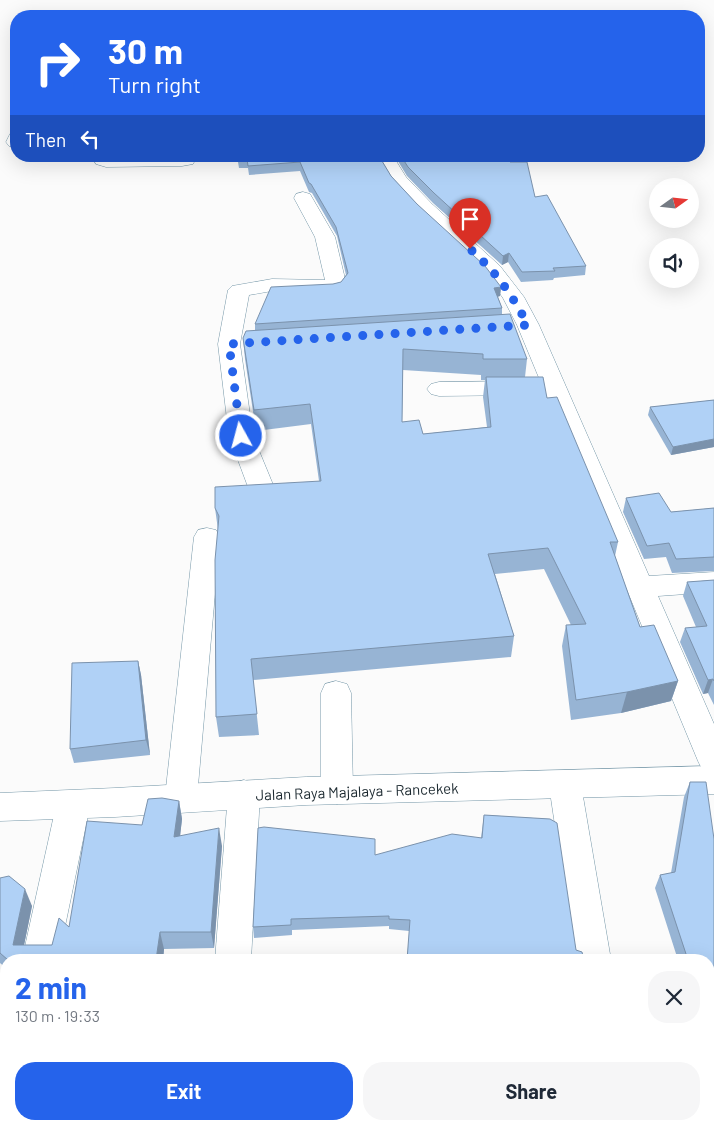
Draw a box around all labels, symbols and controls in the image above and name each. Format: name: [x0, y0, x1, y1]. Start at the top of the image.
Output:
text: 30 m: [108, 29, 183, 71]
icon: right: [25, 30, 90, 95]
text: Turn right: [108, 71, 201, 97]
icon: left: [76, 125, 104, 153]
text: Then: [25, 128, 66, 151]
north arrow: [649, 178, 699, 228]
map controls: [649, 178, 699, 288]
pin: [449, 198, 491, 249]
icon: arrive: [456, 205, 484, 233]
button: sound: [649, 238, 699, 288]
position arrow: [214, 409, 266, 461]
street label: Jalan Raya Majalaya - Rancekek: [255, 778, 459, 804]
text: 2 min: [15, 969, 87, 1005]
button: close: [648, 971, 700, 1023]
text: 130 m · 19:33: [15, 1006, 100, 1025]
button: Exit: [15, 1062, 353, 1120]
button: Share: [363, 1062, 700, 1120]

